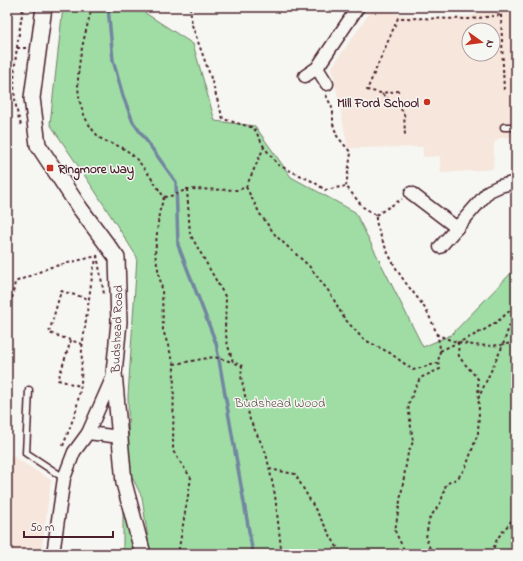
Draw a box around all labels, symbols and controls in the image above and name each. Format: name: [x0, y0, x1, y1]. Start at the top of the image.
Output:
north arrow: [461, 22, 501, 62]
text: N: [481, 39, 498, 50]
place label: Mill Ford School: [337, 94, 419, 113]
marker: Mill Ford School: [422, 97, 432, 107]
place label: Ringmore Way: [57, 160, 134, 181]
marker: Ringmore Way: [45, 163, 55, 173]
street label: Budshead Road: [106, 284, 129, 374]
park label: Budshead Wood: [234, 394, 326, 413]
scale bar: [24, 513, 113, 539]
text: 50 m: [30, 519, 54, 537]

